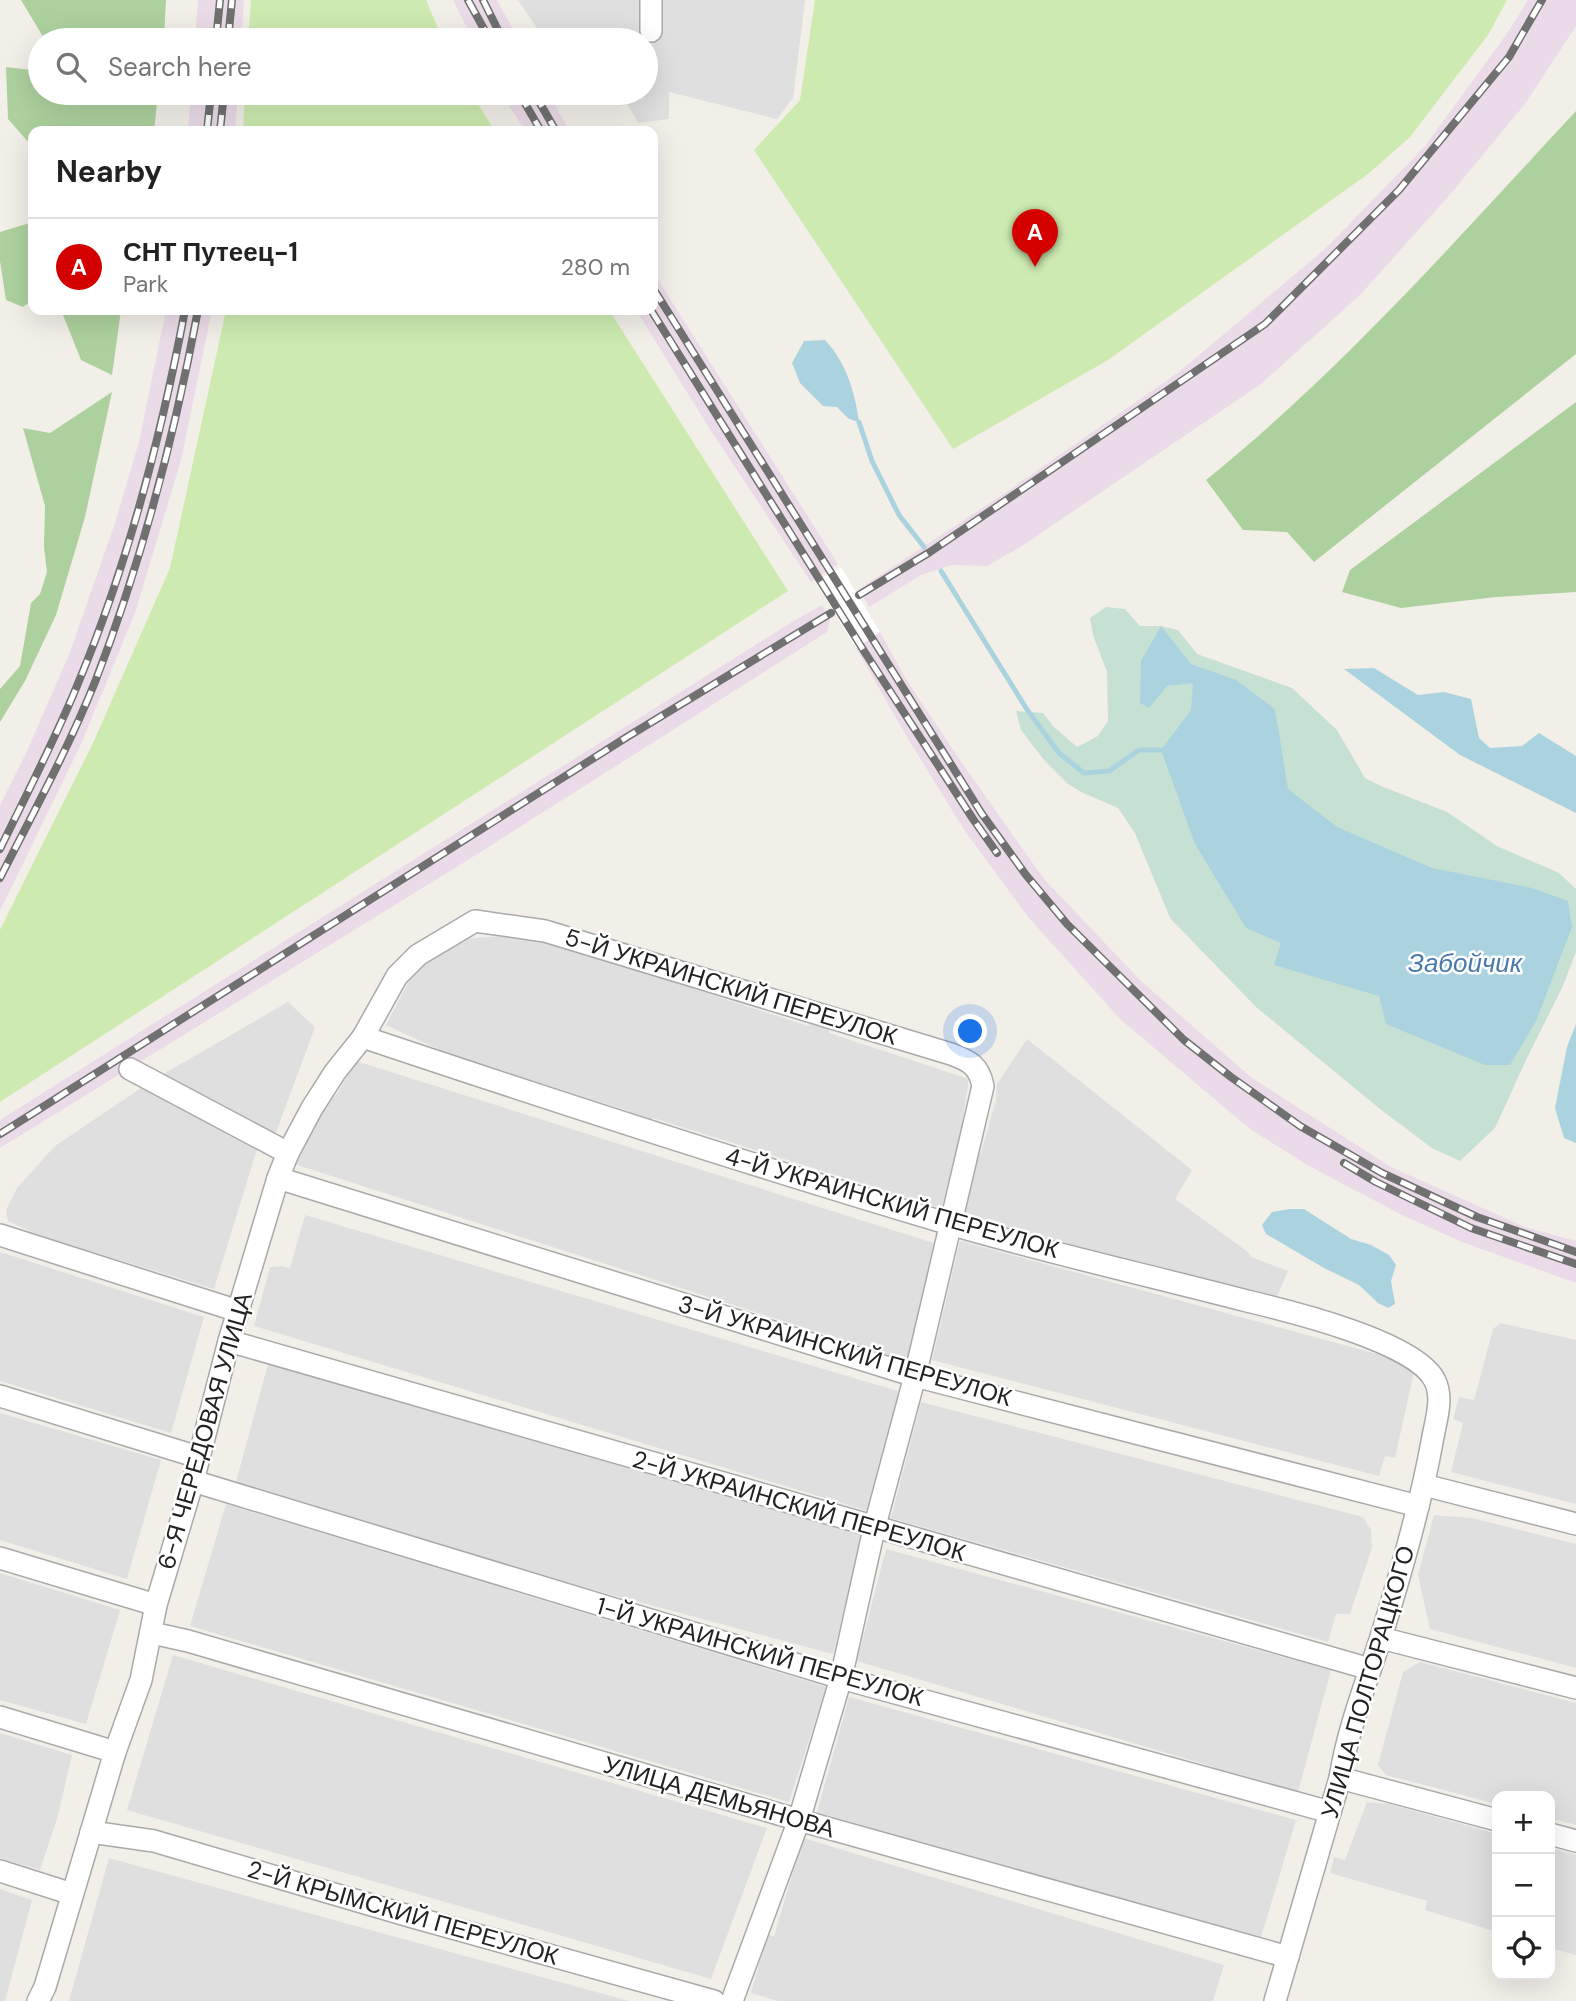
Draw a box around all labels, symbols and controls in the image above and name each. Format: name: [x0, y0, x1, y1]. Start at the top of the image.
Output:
search box: [28, 28, 658, 105]
icon: search: [52, 48, 90, 86]
text: Search here: [108, 50, 251, 84]
text: Nearby: [56, 152, 162, 191]
pin: A: [1012, 209, 1058, 267]
text: СНТ Путеец-1: [123, 235, 298, 269]
text: A: [71, 252, 87, 282]
text: 280 m: [561, 252, 630, 282]
text: Park: [123, 269, 168, 299]
street label: 5-Й УКРАИНСКИЙ ПЕРЕУЛОК: [561, 921, 901, 1052]
water label: Забойчик: [1408, 946, 1524, 980]
your location: [953, 1014, 987, 1048]
street label: 4-Й УКРАИНСКИЙ ПЕРЕУЛОК: [722, 1140, 1063, 1265]
street label: 3-Й УКРАИНСКИЙ ПЕРЕУЛОК: [675, 1288, 1015, 1413]
street label: 6-Я ЧЕРЕДОВАЯ УЛИЦА: [150, 1289, 259, 1573]
street label: 2-Й УКРАИНСКИЙ ПЕРЕУЛОК: [629, 1443, 969, 1568]
street label: УЛИЦА ПОЛТОРАЦКОГО: [1314, 1542, 1421, 1822]
street label: 1-Й УКРАИНСКИЙ ПЕРЕУЛОК: [593, 1590, 927, 1713]
street label: УЛИЦА ДЕМЬЯНОВА: [600, 1749, 838, 1844]
map controls: [1492, 1791, 1555, 1980]
button: +: [1492, 1791, 1555, 1854]
street label: 2-Й КРЫМСКИЙ ПЕРЕУЛОК: [244, 1853, 562, 1972]
button: −: [1492, 1854, 1555, 1917]
button: locate: [1492, 1917, 1555, 1980]

